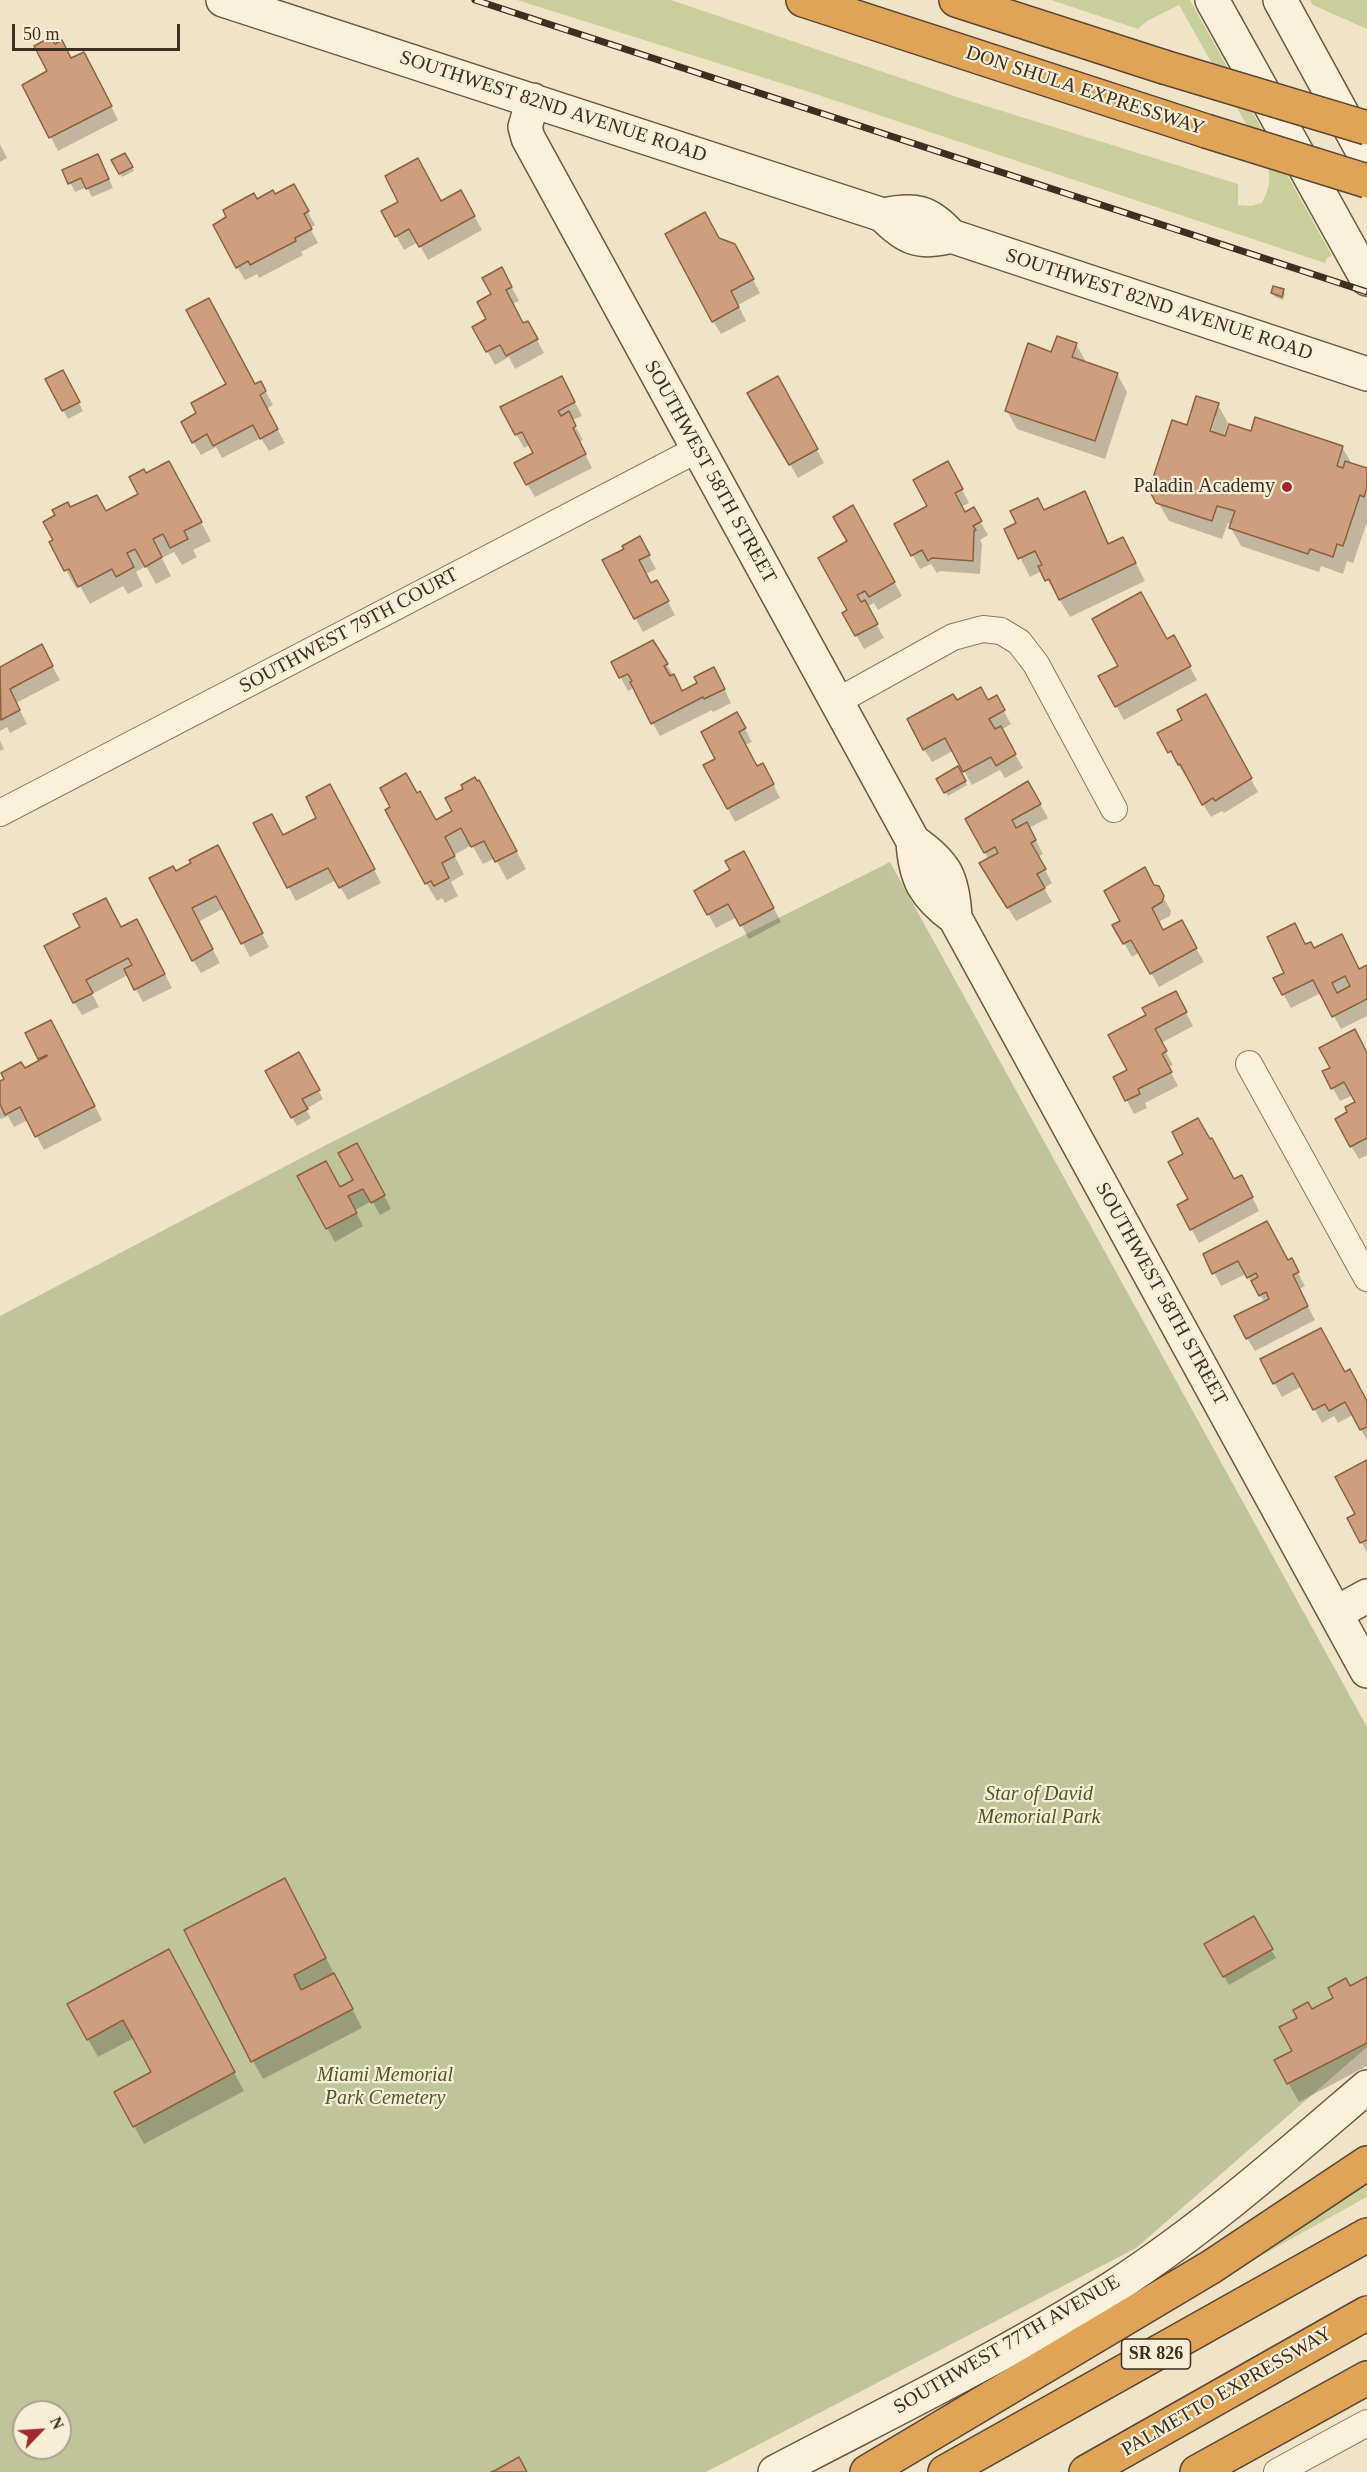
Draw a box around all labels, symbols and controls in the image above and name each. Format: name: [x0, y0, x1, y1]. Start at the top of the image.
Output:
scale bar: [15, 12, 183, 50]
text: 50 m: [23, 24, 60, 44]
street label: DON SHULA EXPRESSWAY: [963, 41, 1207, 141]
street label: SOUTHWEST 82ND AVENUE ROAD: [397, 46, 709, 168]
street label: SOUTHWEST 82ND AVENUE ROAD: [1003, 244, 1315, 366]
street label: SOUTHWEST 58TH STREET: [639, 356, 781, 588]
place label: Paladin Academy: [1133, 475, 1275, 499]
marker: Paladin Academy: [1280, 480, 1294, 494]
street label: SOUTHWEST 79TH COURT: [235, 563, 463, 699]
street label: SOUTHWEST 58TH STREET: [1090, 1178, 1232, 1410]
park label: Star of David Memorial Park: [978, 1783, 1100, 1830]
park label: Miami Memorial Park Cemetery: [317, 2064, 453, 2111]
street label: SOUTHWEST 77TH AVENUE: [890, 2270, 1124, 2420]
street label: PALMETTO EXPRESSWAY: [1118, 2322, 1336, 2462]
road number: SR 826: [1122, 2339, 1190, 2369]
north arrow: [12, 2400, 72, 2460]
text: N: [47, 2414, 67, 2432]

